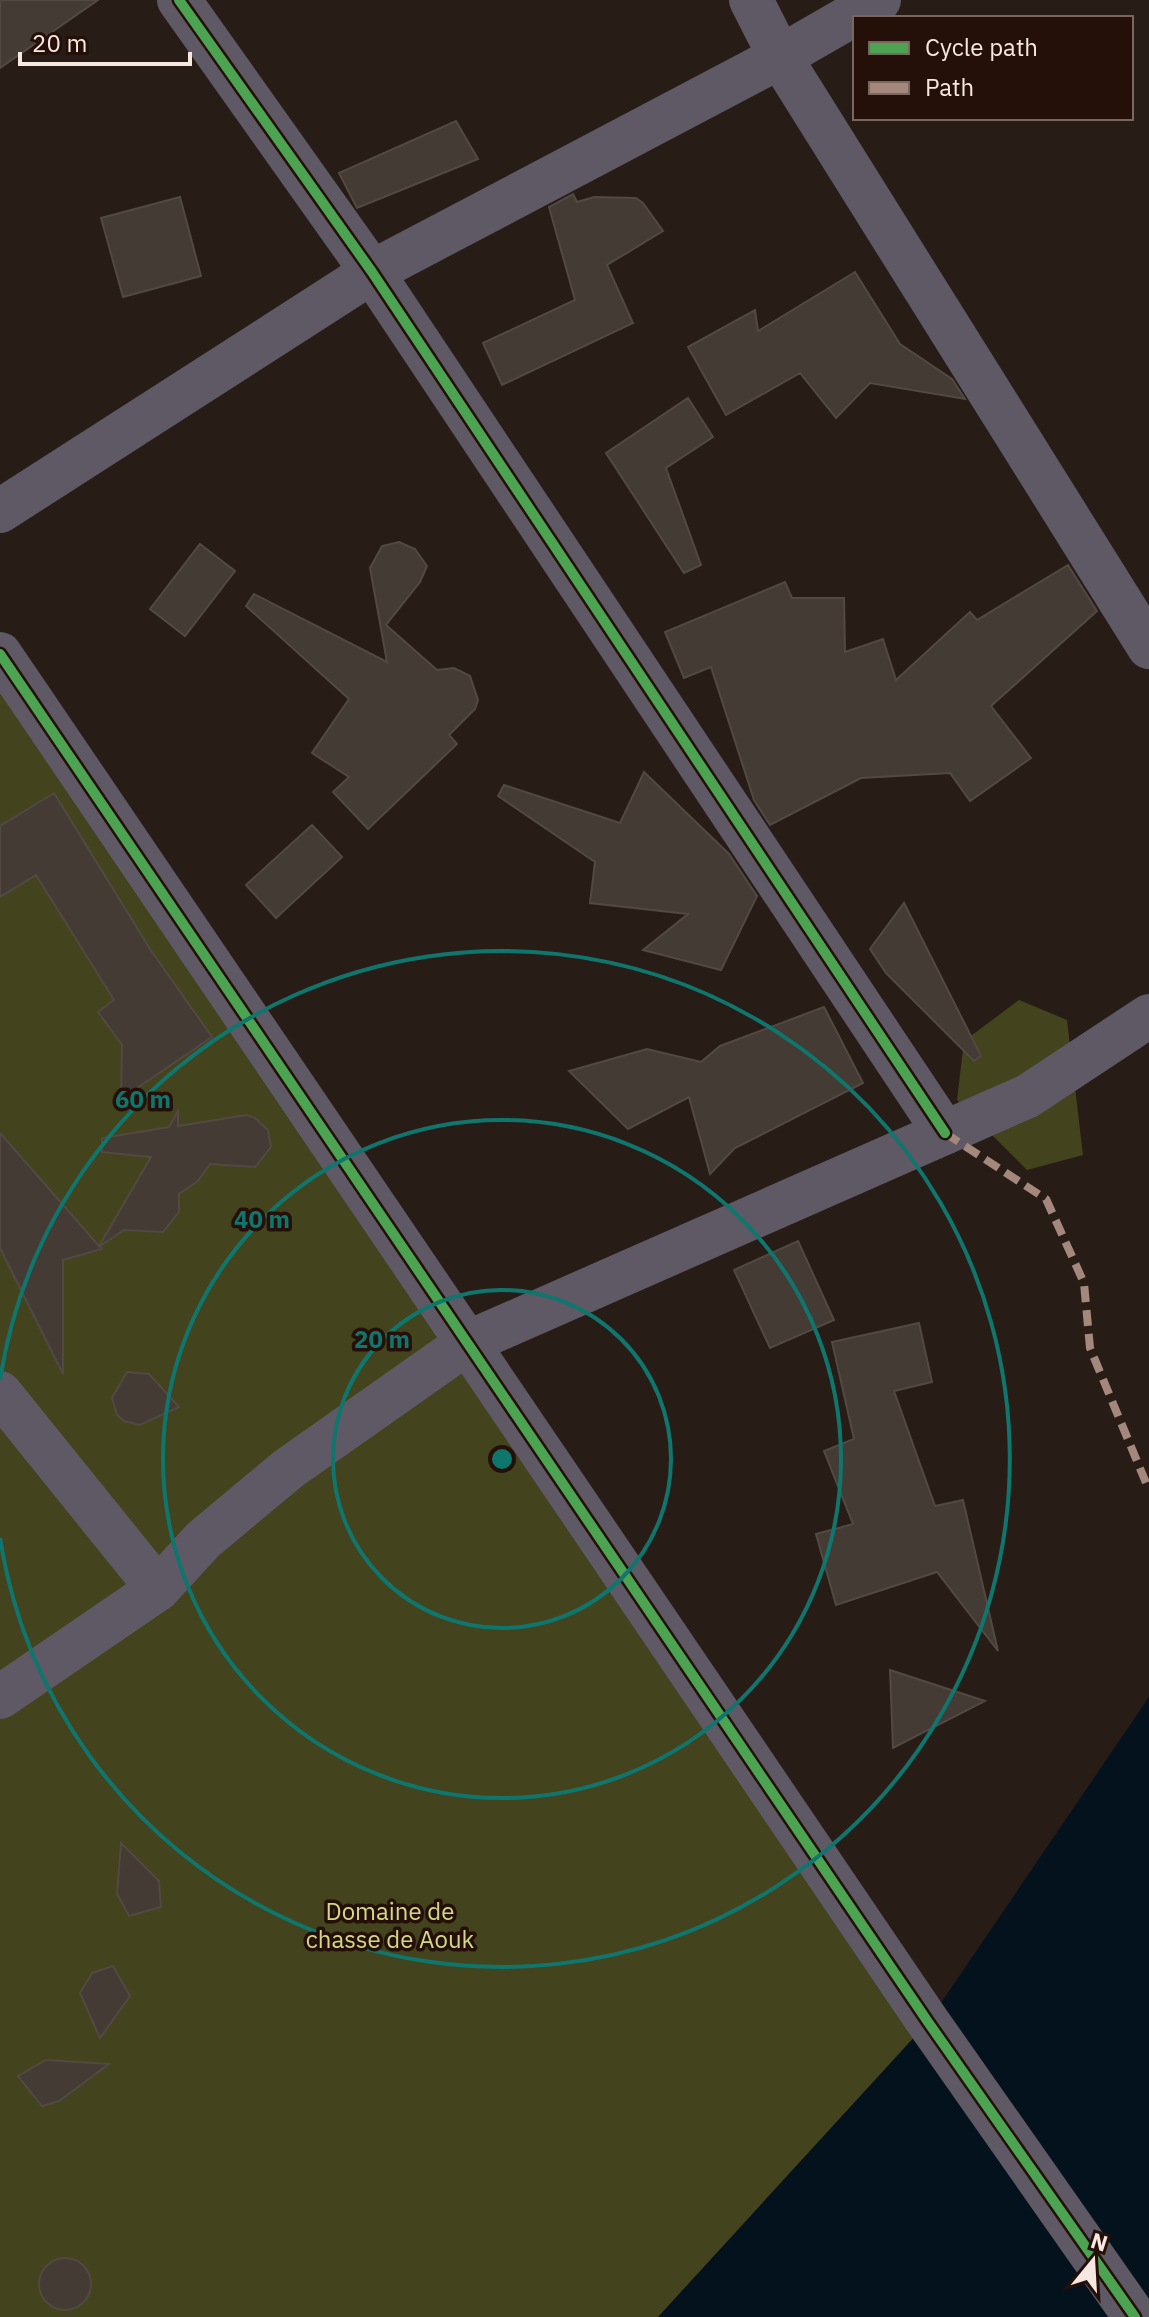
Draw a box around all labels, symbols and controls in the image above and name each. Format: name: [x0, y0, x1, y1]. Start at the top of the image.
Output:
scale bar: [20, 16, 190, 66]
legend: [853, 16, 1133, 120]
text: 20 m: [32, 27, 87, 59]
text: Cycle path: [925, 31, 1038, 63]
text: Path: [925, 71, 974, 103]
text: 60 m: [115, 1083, 171, 1115]
text: 40 m: [234, 1203, 290, 1235]
text: 20 m: [354, 1323, 410, 1355]
centre of rings: [488, 1445, 516, 1473]
park label: Domaine de chasse de Aouk: [306, 1895, 475, 1955]
north arrow: [1053, 2221, 1133, 2301]
text: N: [1087, 2225, 1111, 2258]

